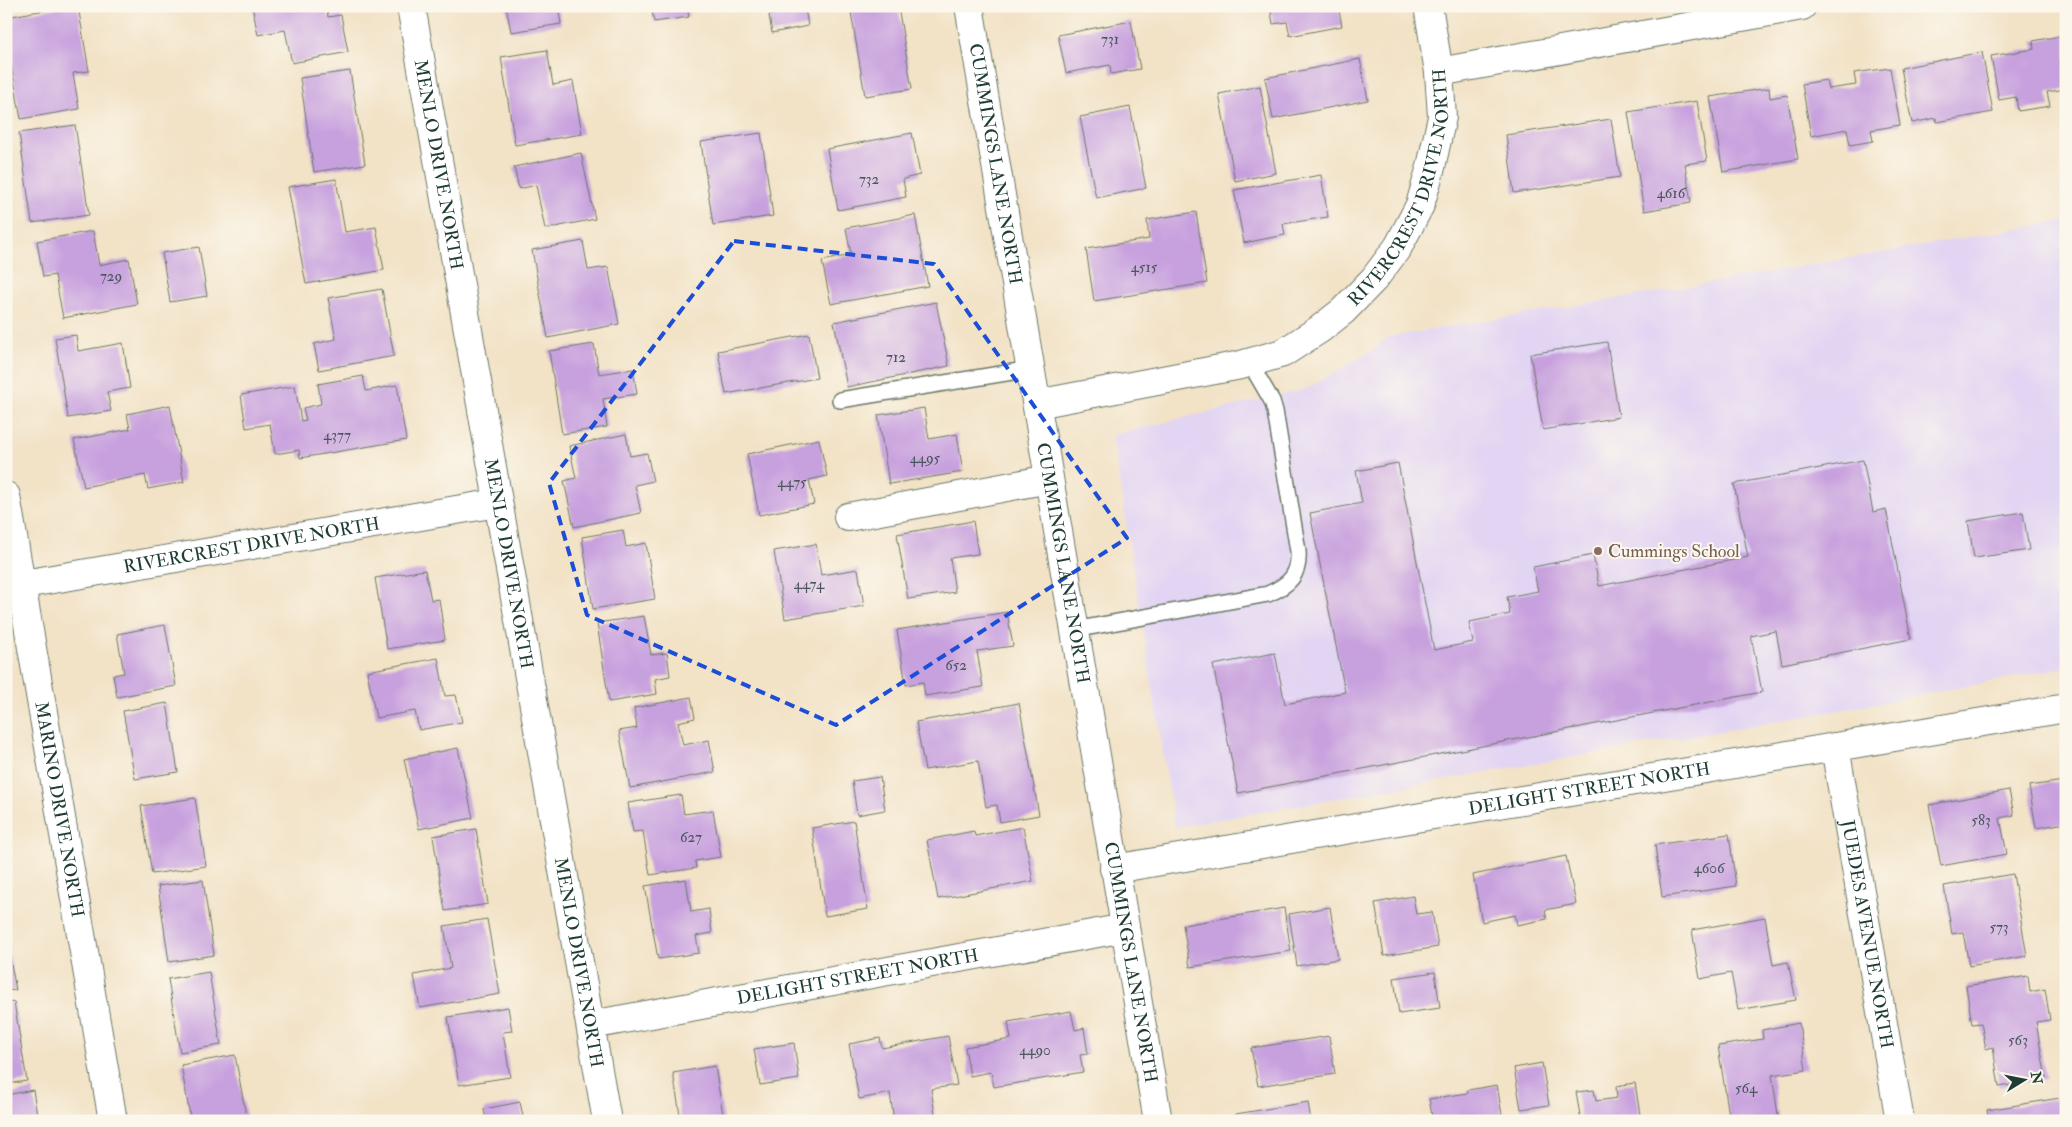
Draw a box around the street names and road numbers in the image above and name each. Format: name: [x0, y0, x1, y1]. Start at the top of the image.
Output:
street label: CUMMINGS LANE NORTH: [964, 42, 1027, 286]
street label: MENLO DRIVE NORTH: [409, 58, 469, 272]
street label: RIVERCREST DRIVE NORTH: [1343, 68, 1454, 311]
street label: CUMMINGS LANE NORTH: [1032, 441, 1095, 685]
street label: MENLO DRIVE NORTH: [479, 457, 539, 670]
street label: RIVERCREST DRIVE NORTH: [121, 512, 381, 578]
street label: MARINO DRIVE NORTH: [30, 700, 89, 919]
street label: DELIGHT STREET NORTH: [1466, 757, 1712, 820]
street label: JUEDES AVENUE NORTH: [1836, 817, 1899, 1050]
street label: CUMMINGS LANE NORTH: [1099, 840, 1163, 1085]
street label: MENLO DRIVE NORTH: [549, 855, 609, 1069]
street label: DELIGHT STREET NORTH: [735, 943, 980, 1010]

